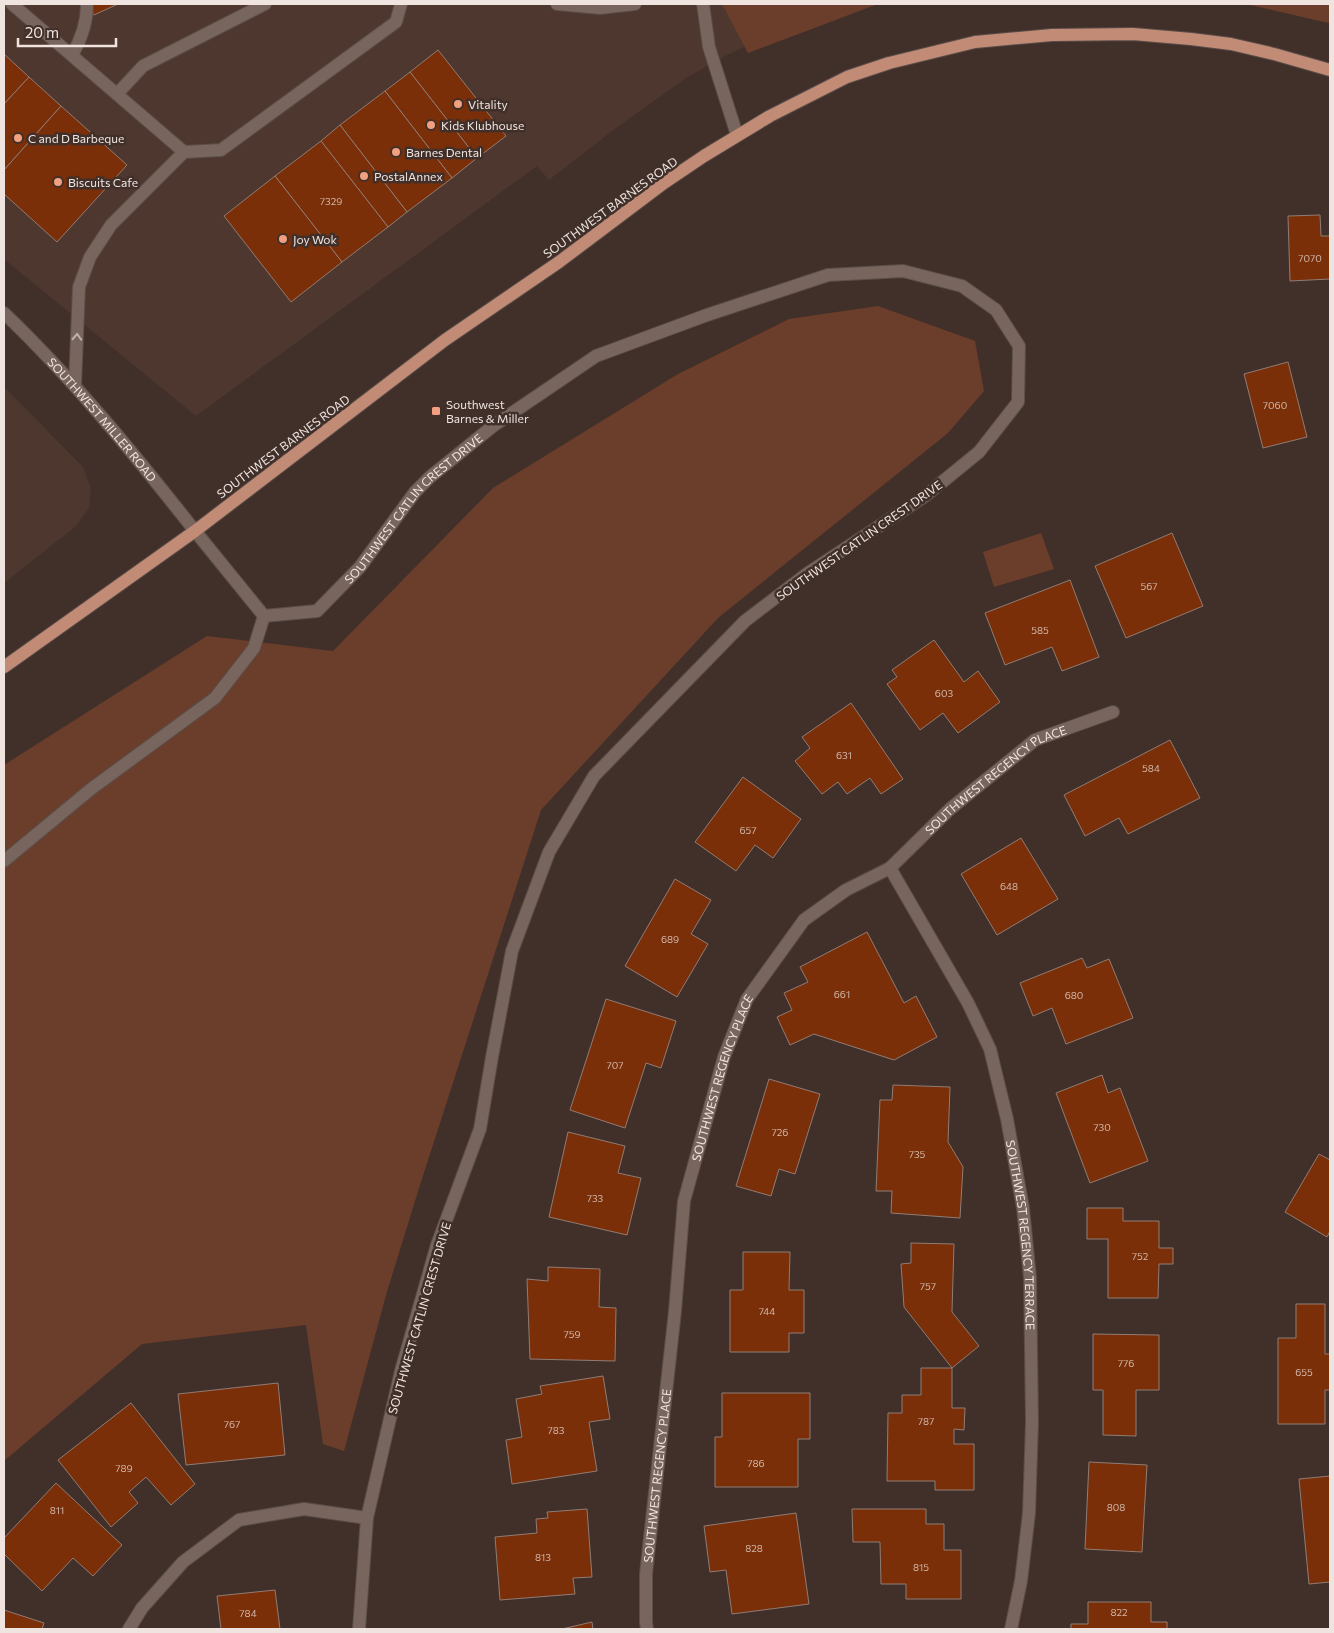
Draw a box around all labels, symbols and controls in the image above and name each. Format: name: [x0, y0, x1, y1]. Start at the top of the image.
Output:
scale bar: [18, 15, 115, 47]
text: 20 m: [25, 23, 59, 41]
place label: Vitality: [468, 97, 508, 111]
marker: Vitality: [452, 98, 464, 110]
place label: Kids Klubhouse: [441, 118, 524, 132]
marker: Kids Klubhouse: [425, 119, 437, 131]
place label: C and D Barbeque: [28, 131, 124, 145]
marker: C and D Barbeque: [12, 132, 24, 144]
place label: Barnes Dental: [406, 145, 482, 159]
marker: Barnes Dental: [390, 146, 402, 158]
street label: SOUTHWEST BARNES ROAD: [540, 153, 680, 260]
place label: PostalAnnex: [374, 169, 443, 183]
marker: PostalAnnex: [358, 170, 370, 182]
place label: Biscuits Cafe: [68, 175, 138, 189]
marker: Biscuits Cafe: [52, 176, 64, 188]
house number: 7329: [320, 195, 342, 207]
place label: Joy Wok: [293, 232, 338, 247]
marker: Joy Wok: [277, 233, 289, 245]
house number: 7070: [1298, 252, 1322, 264]
one-way arrow: [71, 332, 82, 340]
street label: SOUTHWEST MILLER ROAD: [45, 355, 160, 484]
street label: SOUTHWEST BARNES ROAD: [214, 391, 352, 500]
place label: Southwest Barnes & Miller: [446, 397, 529, 425]
house number: 7060: [1263, 399, 1287, 411]
marker: Southwest Barnes & Miller: [430, 405, 442, 417]
street label: SOUTHWEST CATLIN CREST DRIVE: [341, 431, 485, 586]
street label: SOUTHWEST CATLIN CREST DRIVE: [773, 477, 945, 603]
house number: 567: [1140, 580, 1158, 592]
house number: 585: [1031, 624, 1049, 636]
house number: 603: [935, 687, 953, 699]
street label: SOUTHWEST REGENCY PLACE: [922, 722, 1068, 837]
house number: 631: [836, 749, 852, 761]
house number: 584: [1142, 762, 1160, 774]
house number: 657: [739, 824, 757, 836]
house number: 648: [1000, 880, 1018, 892]
house number: 689: [661, 933, 679, 945]
house number: 661: [834, 988, 850, 1000]
house number: 680: [1065, 989, 1083, 1001]
street label: SOUTHWEST REGENCY PLACE: [688, 991, 755, 1163]
house number: 707: [606, 1059, 624, 1071]
house number: 730: [1093, 1121, 1111, 1133]
house number: 726: [772, 1126, 788, 1138]
street label: SOUTHWEST REGENCY TERRACE: [1004, 1139, 1038, 1330]
house number: 735: [909, 1148, 926, 1160]
house number: 733: [587, 1192, 604, 1204]
street label: SOUTHWEST CATLIN CREST DRIVE: [385, 1220, 453, 1416]
house number: 752: [1132, 1250, 1149, 1262]
house number: 757: [920, 1280, 936, 1292]
house number: 744: [759, 1305, 775, 1317]
house number: 759: [563, 1328, 581, 1340]
house number: 776: [1118, 1357, 1134, 1369]
house number: 655: [1295, 1366, 1313, 1378]
street label: SOUTHWEST REGENCY PLACE: [640, 1388, 673, 1563]
house number: 787: [918, 1415, 934, 1427]
house number: 767: [224, 1418, 240, 1430]
house number: 783: [547, 1424, 565, 1436]
house number: 786: [747, 1457, 765, 1469]
house number: 789: [115, 1462, 133, 1474]
house number: 808: [1107, 1501, 1125, 1513]
house number: 811: [50, 1504, 64, 1516]
house number: 828: [745, 1542, 763, 1554]
house number: 813: [535, 1551, 551, 1563]
house number: 815: [913, 1561, 929, 1573]
house number: 822: [1110, 1606, 1128, 1618]
house number: 784: [239, 1607, 257, 1619]

